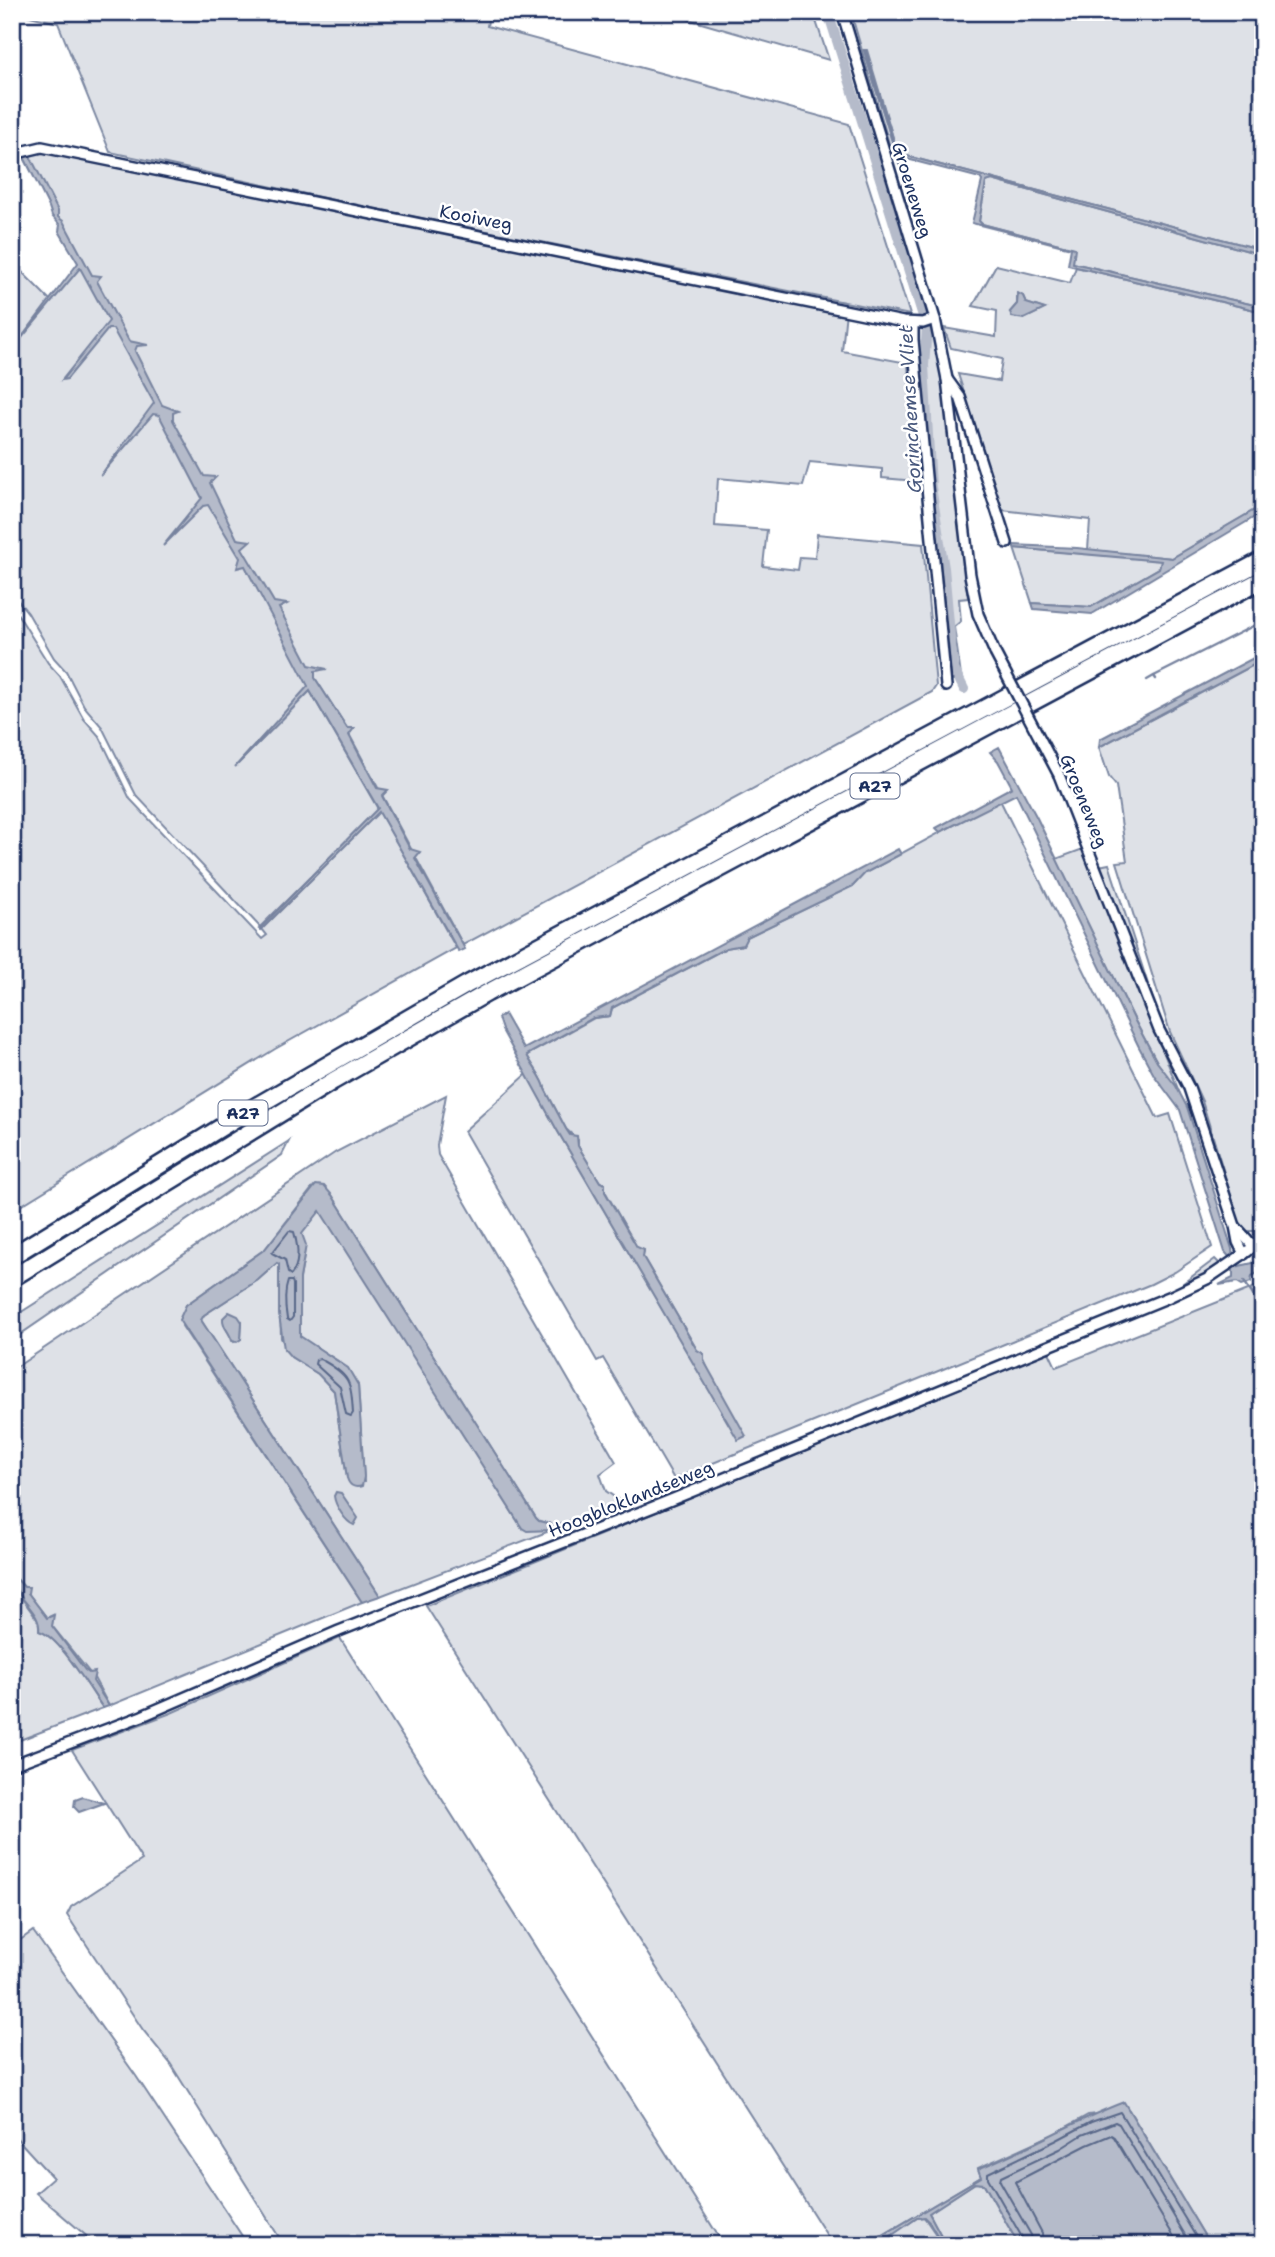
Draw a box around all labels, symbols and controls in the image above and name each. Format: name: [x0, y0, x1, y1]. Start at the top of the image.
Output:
street label: Groeneweg: [886, 139, 938, 241]
street label: Kooiweg: [437, 199, 515, 237]
water label: Gorinchemse Vliet: [893, 324, 927, 494]
street label: Groeneweg: [1054, 750, 1114, 852]
road number: A27: [850, 774, 900, 799]
road number: A27: [218, 1100, 268, 1126]
street label: Hoogbloklandseweg: [545, 1455, 717, 1543]

